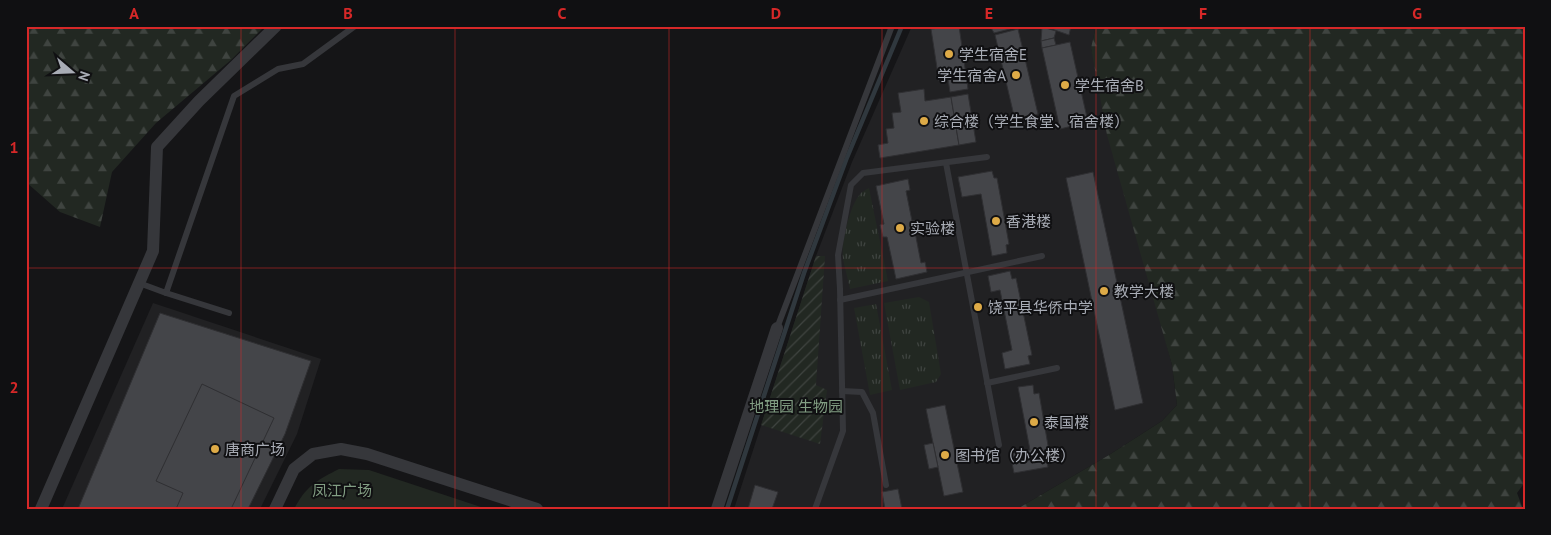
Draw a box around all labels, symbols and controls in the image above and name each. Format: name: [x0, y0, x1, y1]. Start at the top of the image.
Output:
text: A: [129, 3, 139, 23]
text: B: [343, 3, 353, 23]
text: C: [558, 3, 567, 23]
text: D: [771, 3, 781, 23]
text: E: [985, 3, 993, 23]
text: F: [1199, 3, 1207, 23]
text: G: [1412, 3, 1422, 23]
place label: 学生宿舍E: [959, 45, 1027, 64]
north arrow: [48, 48, 98, 98]
marker: 学生宿舍E: [943, 48, 955, 60]
place label: 学生宿舍A: [937, 66, 1006, 85]
text: N: [74, 69, 94, 84]
marker: 学生宿舍A: [1010, 69, 1022, 81]
place label: 学生宿舍B: [1075, 76, 1144, 95]
marker: 学生宿舍B: [1059, 79, 1071, 91]
place label: 综合楼（学生食堂、宿舍楼）: [934, 112, 1129, 131]
marker: 综合楼（学生食堂、宿舍楼）: [918, 115, 930, 127]
text: 1: [9, 137, 19, 157]
place label: 香港楼: [1006, 212, 1051, 231]
marker: 香港楼: [990, 215, 1002, 227]
place label: 实验楼: [910, 219, 955, 238]
marker: 实验楼: [894, 222, 906, 234]
place label: 教学大楼: [1114, 282, 1174, 301]
marker: 教学大楼: [1098, 285, 1110, 297]
place label: 饶平县华侨中学: [988, 298, 1093, 317]
marker: 饶平县华侨中学: [972, 301, 984, 313]
text: 2: [9, 377, 19, 397]
park label: 地理园 生物园: [749, 397, 843, 416]
place label: 泰国楼: [1044, 413, 1089, 432]
marker: 泰国楼: [1028, 416, 1040, 428]
place label: 唐商广场: [225, 440, 285, 459]
marker: 唐商广场: [209, 443, 221, 455]
place label: 图书馆（办公楼）: [955, 446, 1075, 465]
marker: 图书馆（办公楼）: [939, 449, 951, 461]
park label: 凤江广场: [312, 481, 372, 500]

